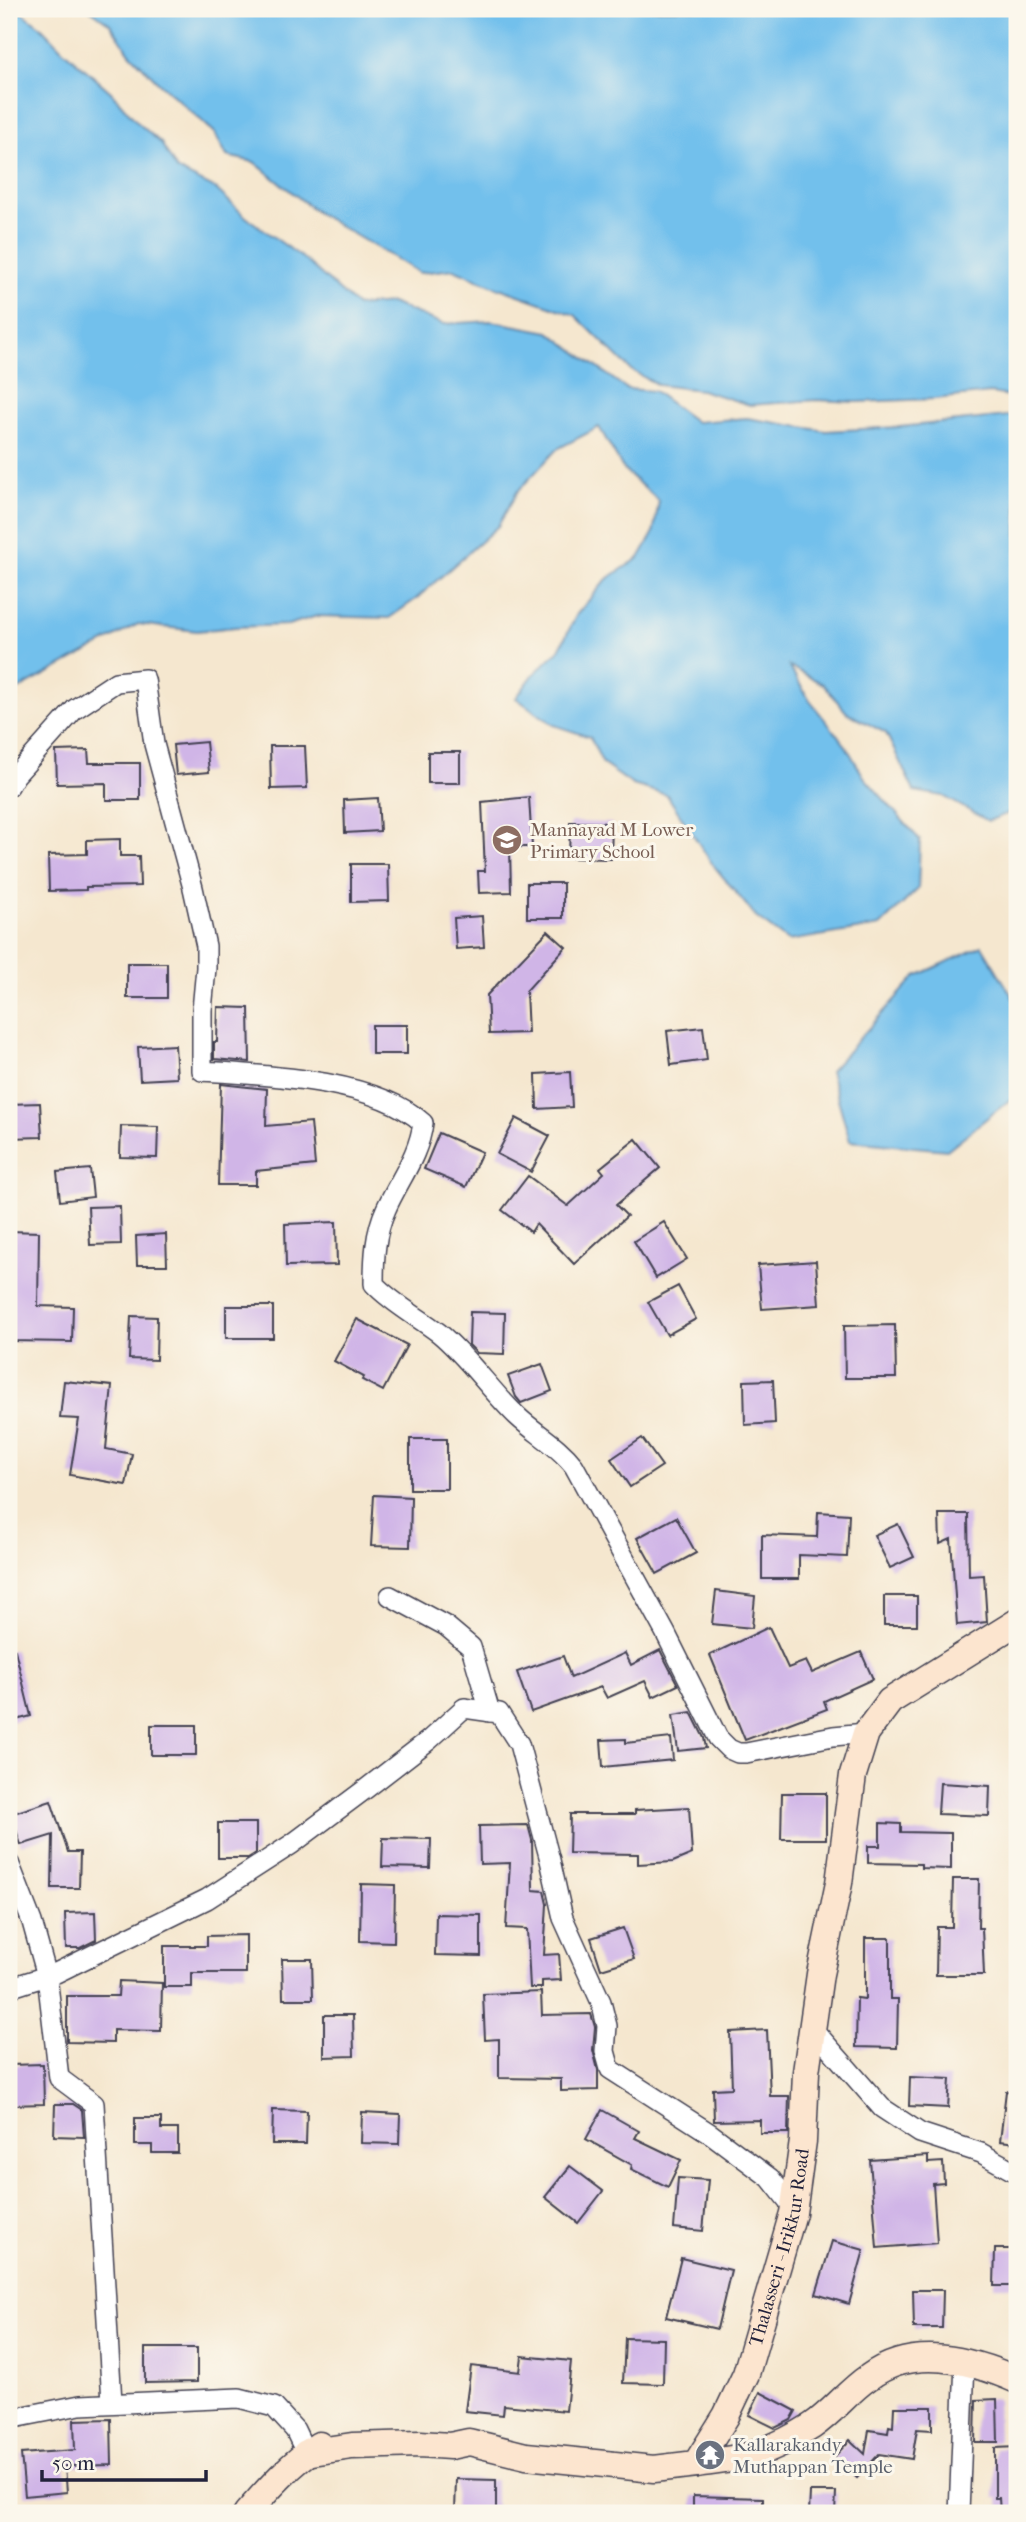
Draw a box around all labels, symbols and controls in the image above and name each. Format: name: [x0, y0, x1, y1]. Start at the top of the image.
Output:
place label: Mannayad M Lower Primary School: [530, 819, 694, 863]
school or university icon: Mannayad M Lower Primary School: [490, 823, 524, 857]
street label: Thalasseri - Irikkur Road: [745, 2147, 814, 2349]
place label: Kallarakandy Muthappan Temple: [733, 2434, 893, 2478]
scale bar: [42, 2438, 206, 2482]
temple icon: Kallarakandy Muthappan Temple: [693, 2438, 727, 2472]
text: 50 m: [52, 2451, 95, 2475]

